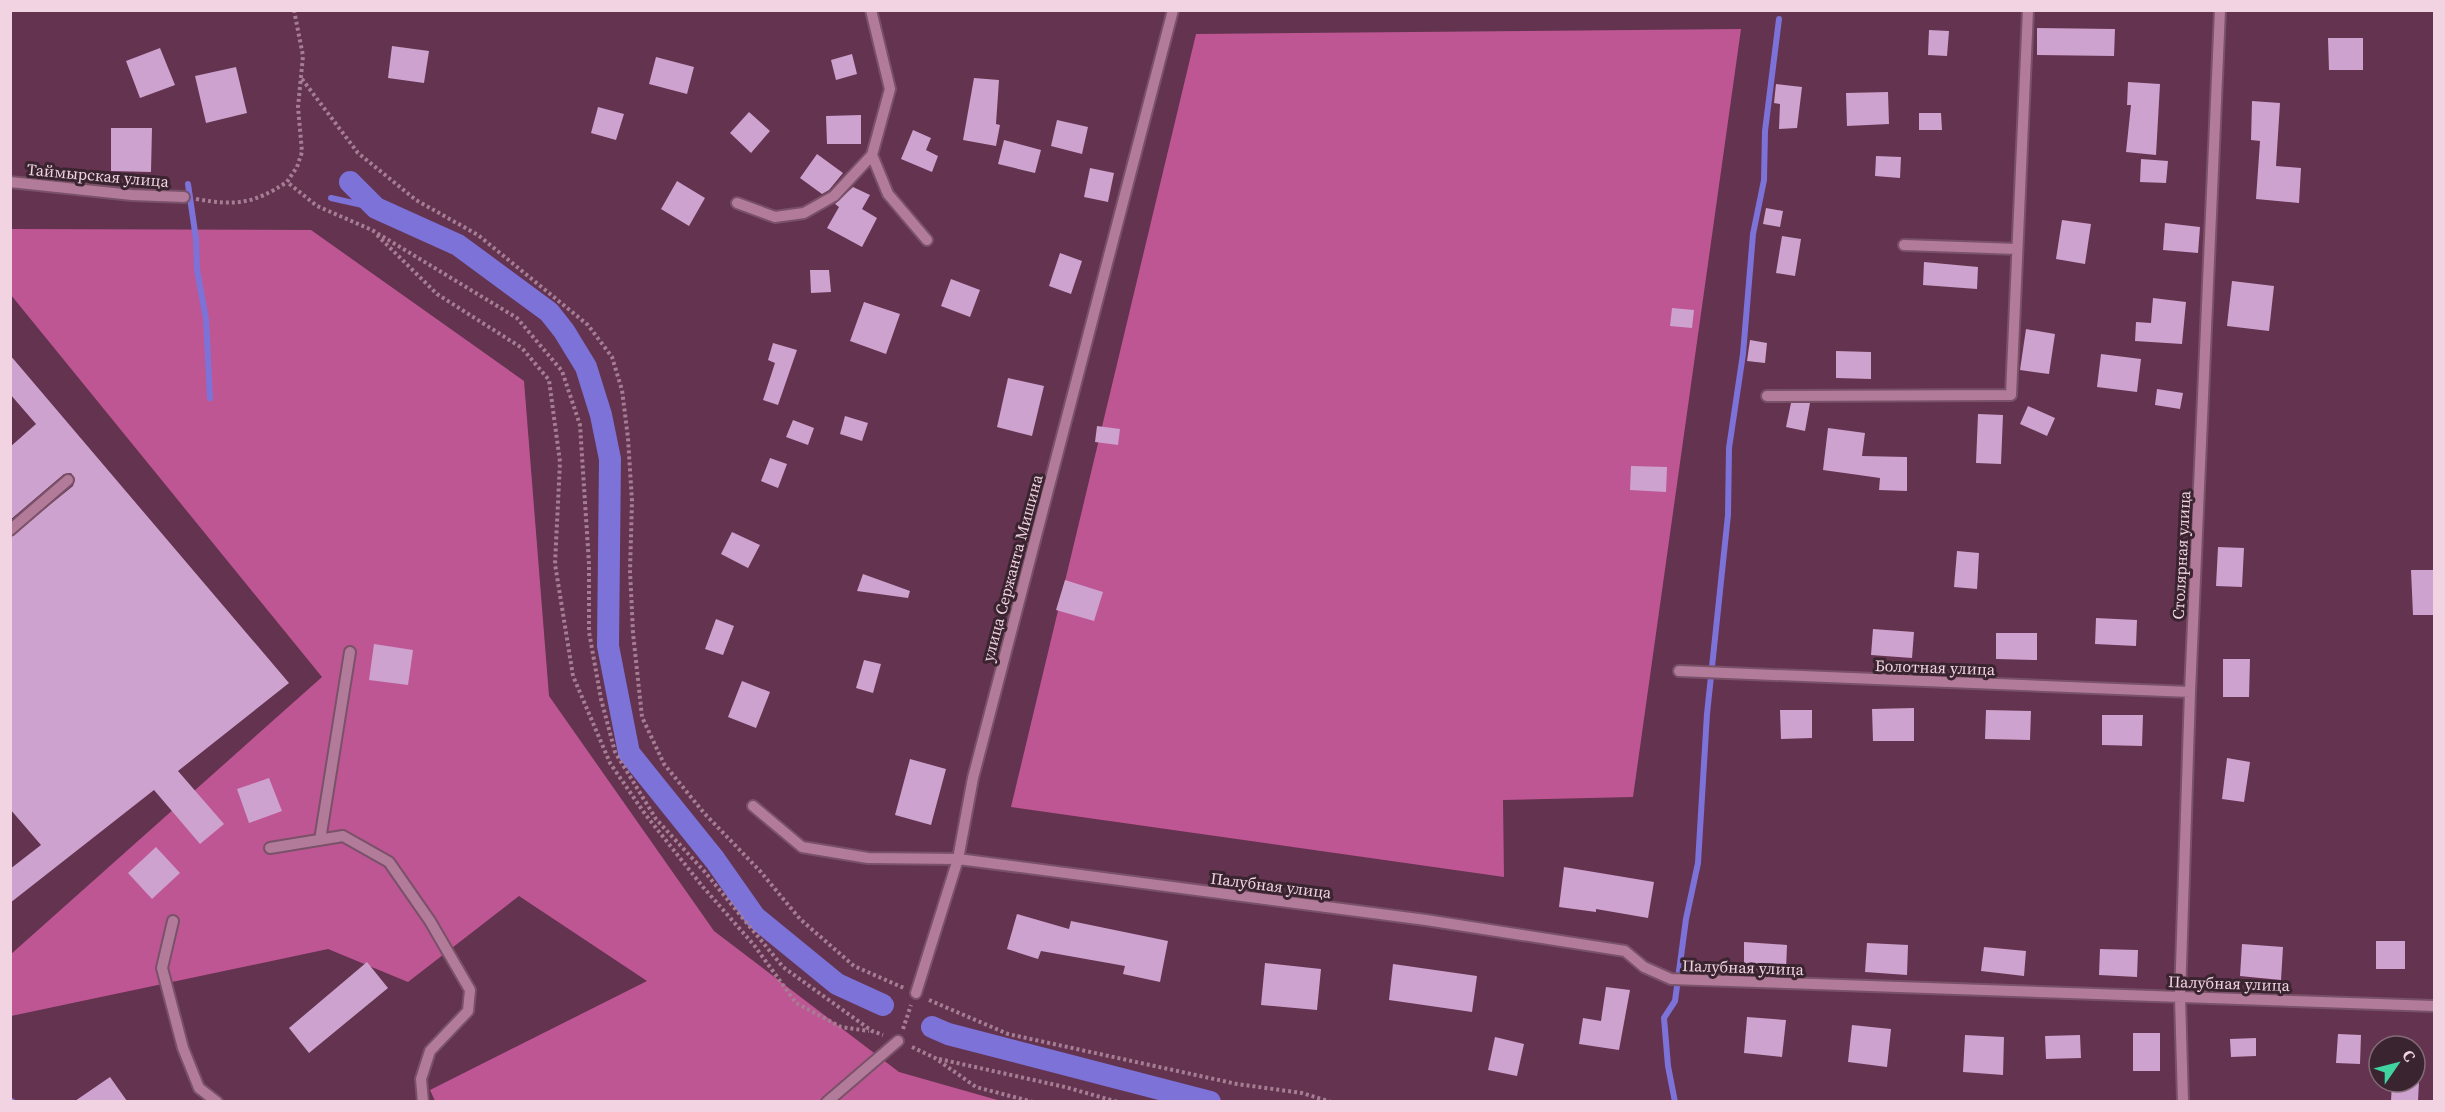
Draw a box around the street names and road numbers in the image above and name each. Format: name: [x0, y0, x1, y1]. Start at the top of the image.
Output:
street label: Таймырская улица: [26, 158, 171, 192]
street label: улица Сержанта Мишина: [976, 471, 1048, 664]
street label: Столярная улица: [2167, 489, 2195, 620]
street label: Болотная улица: [1875, 654, 1996, 680]
street label: Палубная улица: [1209, 867, 1334, 903]
street label: Палубная улица: [1682, 954, 1805, 980]
street label: Палубная улица: [2168, 970, 2291, 996]

